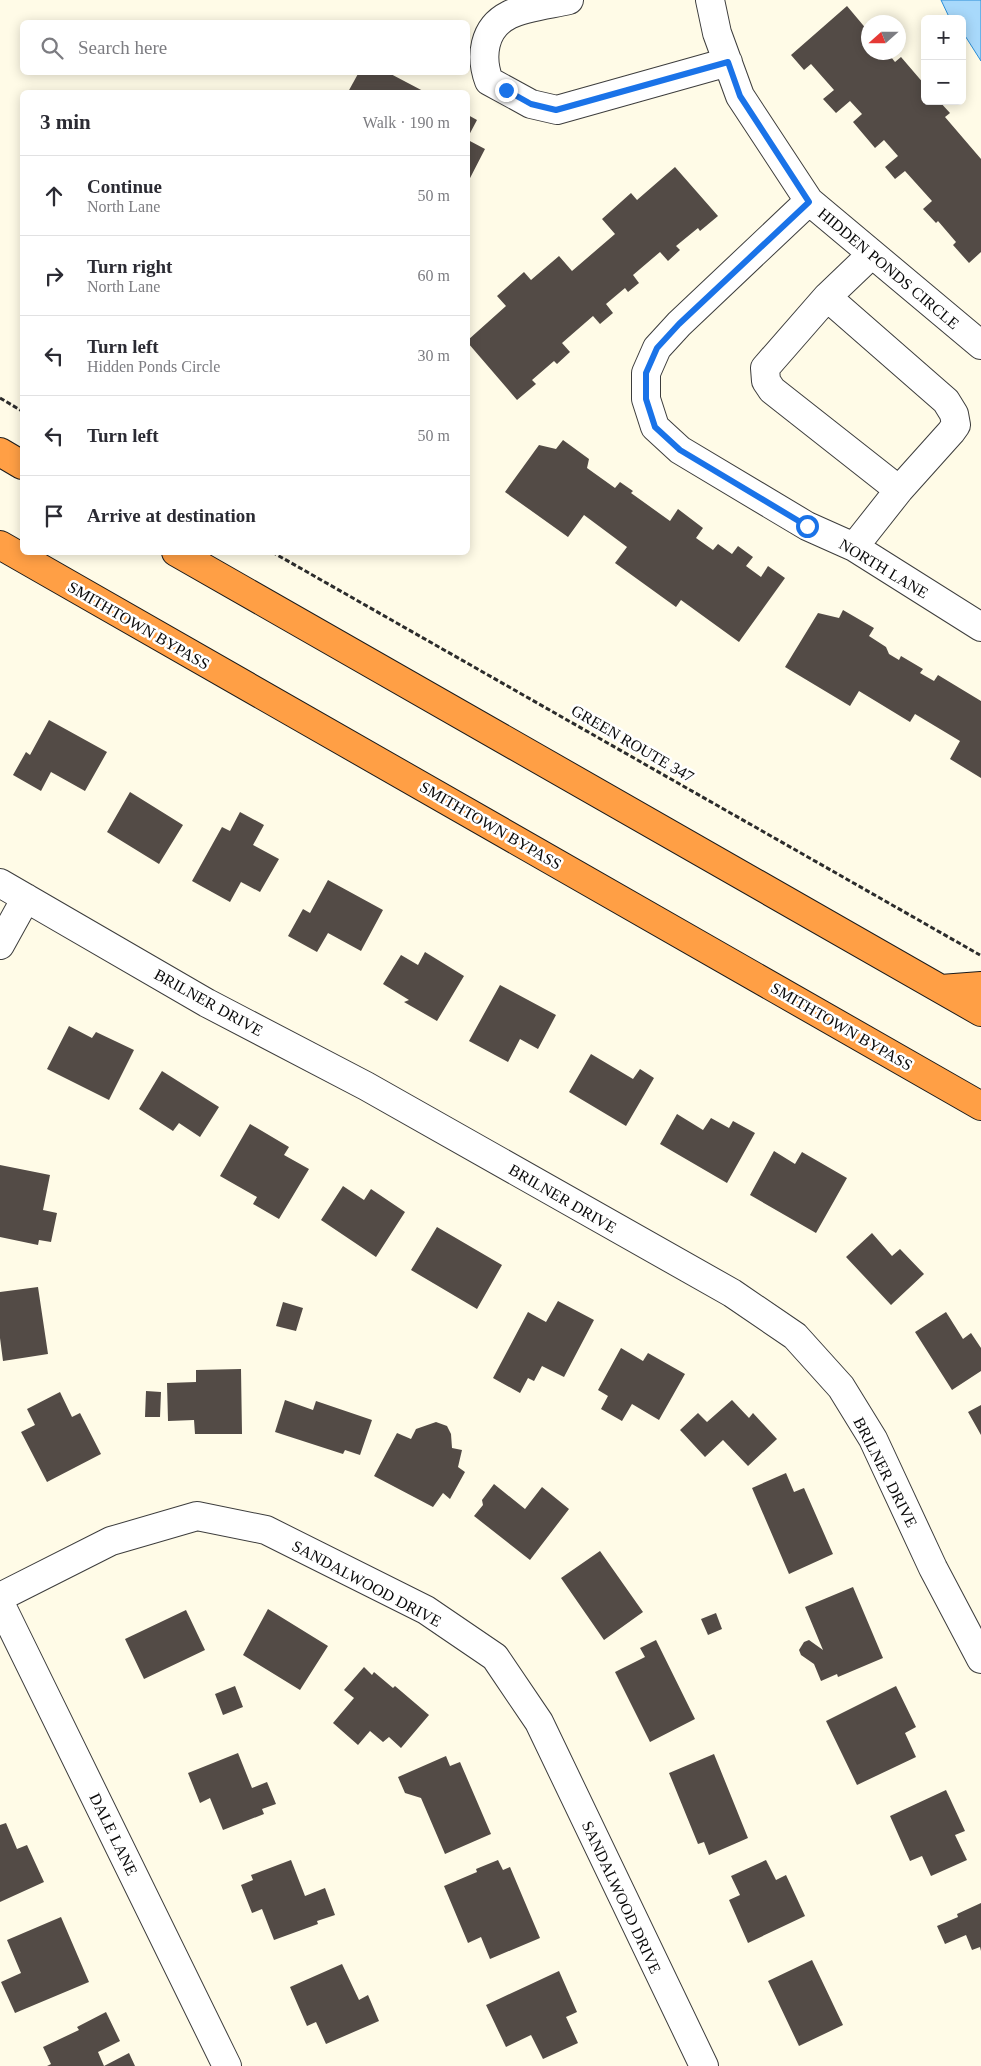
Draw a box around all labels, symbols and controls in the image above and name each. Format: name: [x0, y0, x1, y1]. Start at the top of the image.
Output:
north arrow: [861, 15, 906, 60]
map controls: [921, 15, 966, 105]
button: +: [921, 15, 966, 60]
search box: [20, 20, 470, 75]
icon: search: [38, 34, 66, 62]
text: Search here: [78, 37, 167, 58]
button: −: [921, 60, 966, 105]
route end: [495, 79, 518, 102]
text: 3 min: [40, 110, 91, 134]
text: Walk · 190 m: [363, 114, 450, 131]
text: Continue: [87, 176, 162, 197]
icon: ahead: [40, 182, 68, 210]
text: 50 m: [418, 187, 450, 204]
text: North Lane: [87, 198, 160, 215]
street label: HIDDEN PONDS CIRCLE: [815, 204, 963, 332]
text: Turn right: [87, 256, 172, 277]
icon: right: [40, 262, 68, 290]
text: 60 m: [418, 267, 450, 284]
text: North Lane: [87, 278, 160, 295]
text: Turn left: [87, 336, 159, 357]
icon: left: [40, 342, 68, 370]
text: 30 m: [418, 347, 450, 364]
text: Hidden Ponds Circle: [87, 358, 220, 375]
icon: left: [40, 422, 68, 450]
text: Turn left: [87, 425, 159, 446]
text: 50 m: [418, 427, 450, 444]
icon: arrive: [40, 502, 68, 530]
text: Arrive at destination: [87, 505, 256, 526]
route start: [796, 515, 819, 538]
street label: NORTH LANE: [836, 535, 931, 602]
street label: SMITHTOWN BYPASS: [65, 578, 212, 673]
street label: GREEN ROUTE 347: [568, 701, 697, 785]
street label: SMITHTOWN BYPASS: [417, 778, 564, 873]
street label: BRILNER DRIVE: [152, 966, 266, 1039]
street label: SMITHTOWN BYPASS: [768, 979, 915, 1074]
street label: BRILNER DRIVE: [506, 1161, 620, 1236]
street label: BRILNER DRIVE: [850, 1414, 921, 1530]
street label: SANDALWOOD DRIVE: [289, 1537, 444, 1630]
street label: DALE LANE: [86, 1790, 141, 1878]
street label: SANDALWOOD DRIVE: [579, 1818, 664, 1976]

